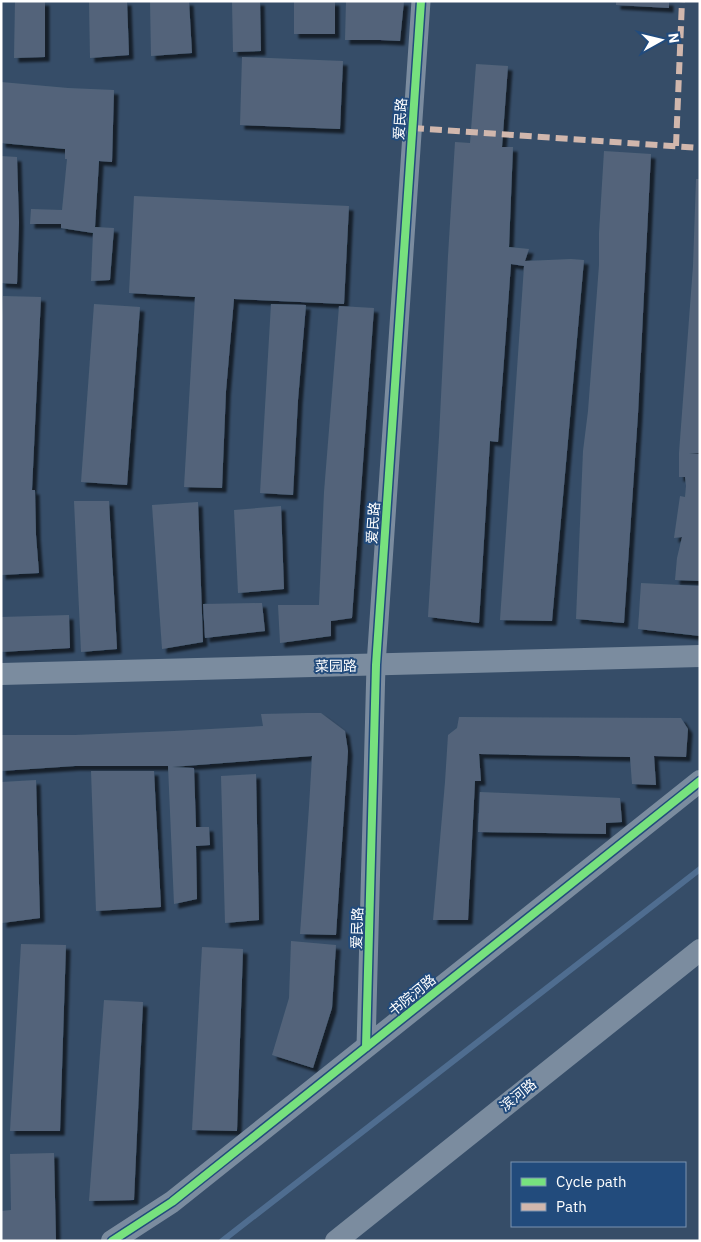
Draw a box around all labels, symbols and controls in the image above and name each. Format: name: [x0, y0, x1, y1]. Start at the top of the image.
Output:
north arrow: [636, 15, 686, 65]
text: N: [664, 32, 683, 44]
street label: 爱民路: [390, 97, 410, 141]
street label: 爱民路: [363, 501, 383, 545]
street label: 菜园路: [315, 657, 357, 675]
street label: 爱民路: [347, 907, 367, 949]
street label: 书院河路: [385, 970, 439, 1020]
street label: 滨河路: [496, 1075, 540, 1115]
legend: [511, 1162, 686, 1227]
text: Cycle path: [556, 1172, 627, 1191]
text: Path: [556, 1197, 587, 1216]

